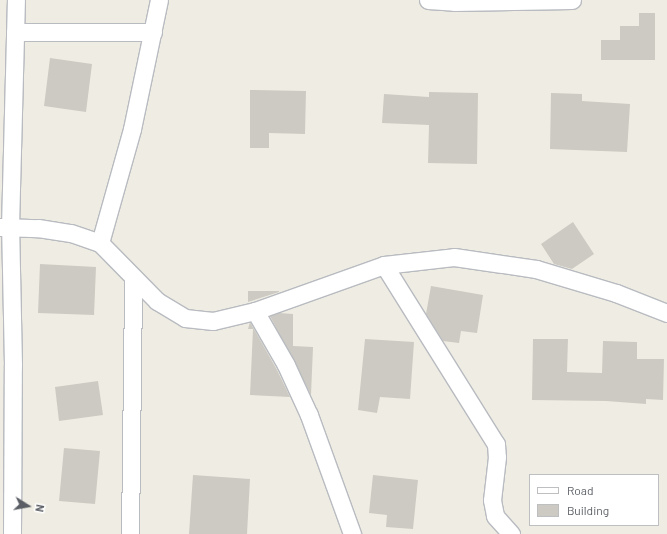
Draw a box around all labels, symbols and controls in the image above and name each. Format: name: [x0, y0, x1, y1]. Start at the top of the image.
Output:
legend: [529, 474, 659, 526]
text: Road: [567, 483, 594, 497]
north arrow: [8, 486, 48, 526]
text: Building: [567, 503, 609, 517]
text: N: [33, 504, 47, 513]

